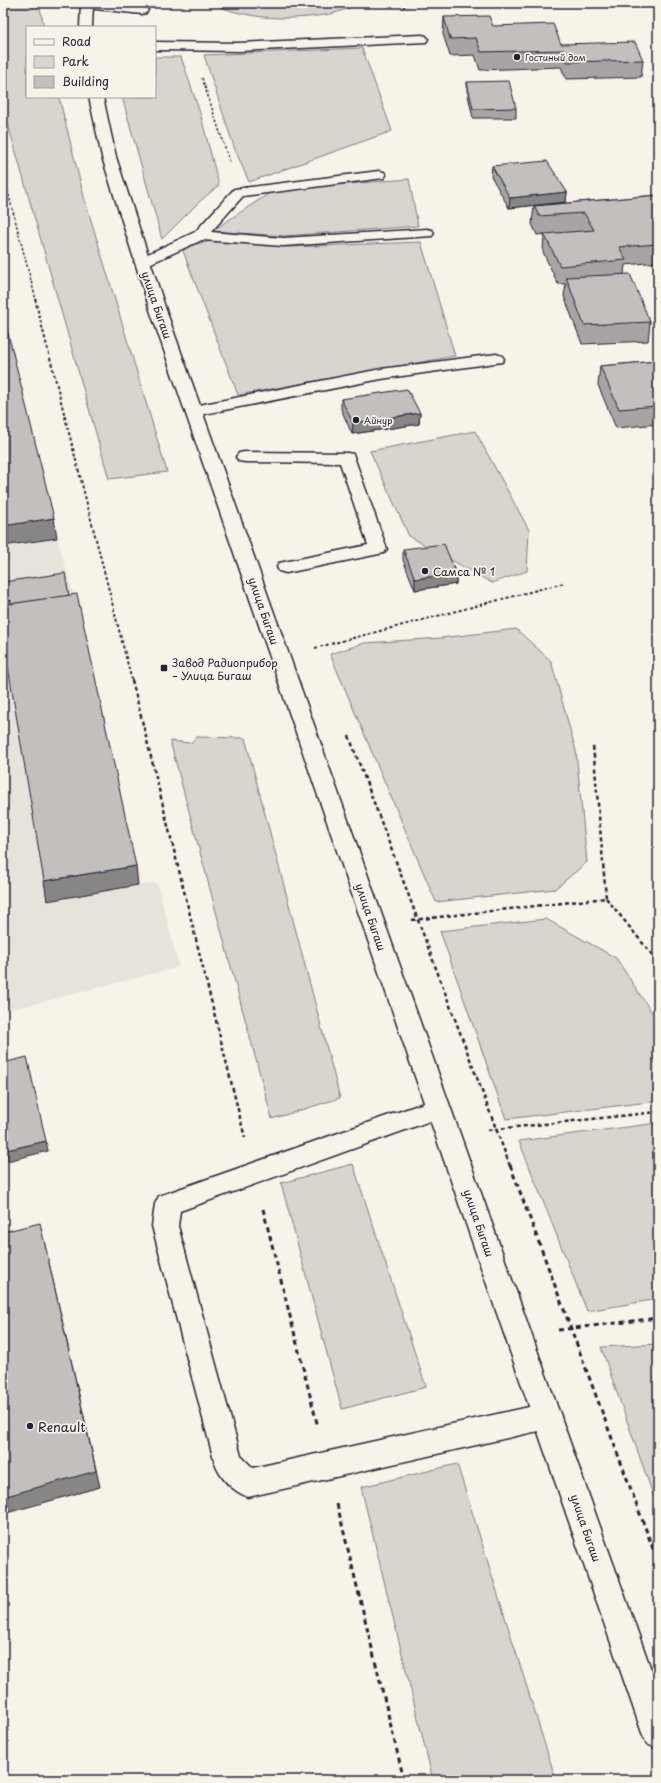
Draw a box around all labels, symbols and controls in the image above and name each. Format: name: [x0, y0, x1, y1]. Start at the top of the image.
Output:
legend: [26, 26, 156, 98]
text: Road: [62, 32, 91, 50]
place label: Гостиный дом: [525, 50, 586, 64]
text: Park: [62, 52, 89, 70]
marker: Гостиный дом: [512, 52, 522, 62]
text: Building: [62, 72, 109, 90]
street label: улица Бигаш: [137, 269, 177, 341]
place label: Айнур: [364, 413, 393, 427]
marker: Айнур: [351, 415, 361, 425]
place label: Самса № 1: [433, 563, 495, 580]
marker: Самса № 1: [420, 566, 430, 576]
street label: улица Бигаш: [244, 575, 284, 647]
place label: Завод Радиоприбор – Улица Бигаш: [172, 654, 278, 684]
marker: Завод Радиоприбор – Улица Бигаш: [159, 663, 169, 673]
street label: улица Бигаш: [351, 881, 391, 953]
street label: улица Бигаш: [459, 1187, 499, 1259]
place label: Renault: [38, 1417, 85, 1436]
marker: Renault: [25, 1421, 35, 1431]
street label: улица Бигаш: [566, 1492, 606, 1564]

